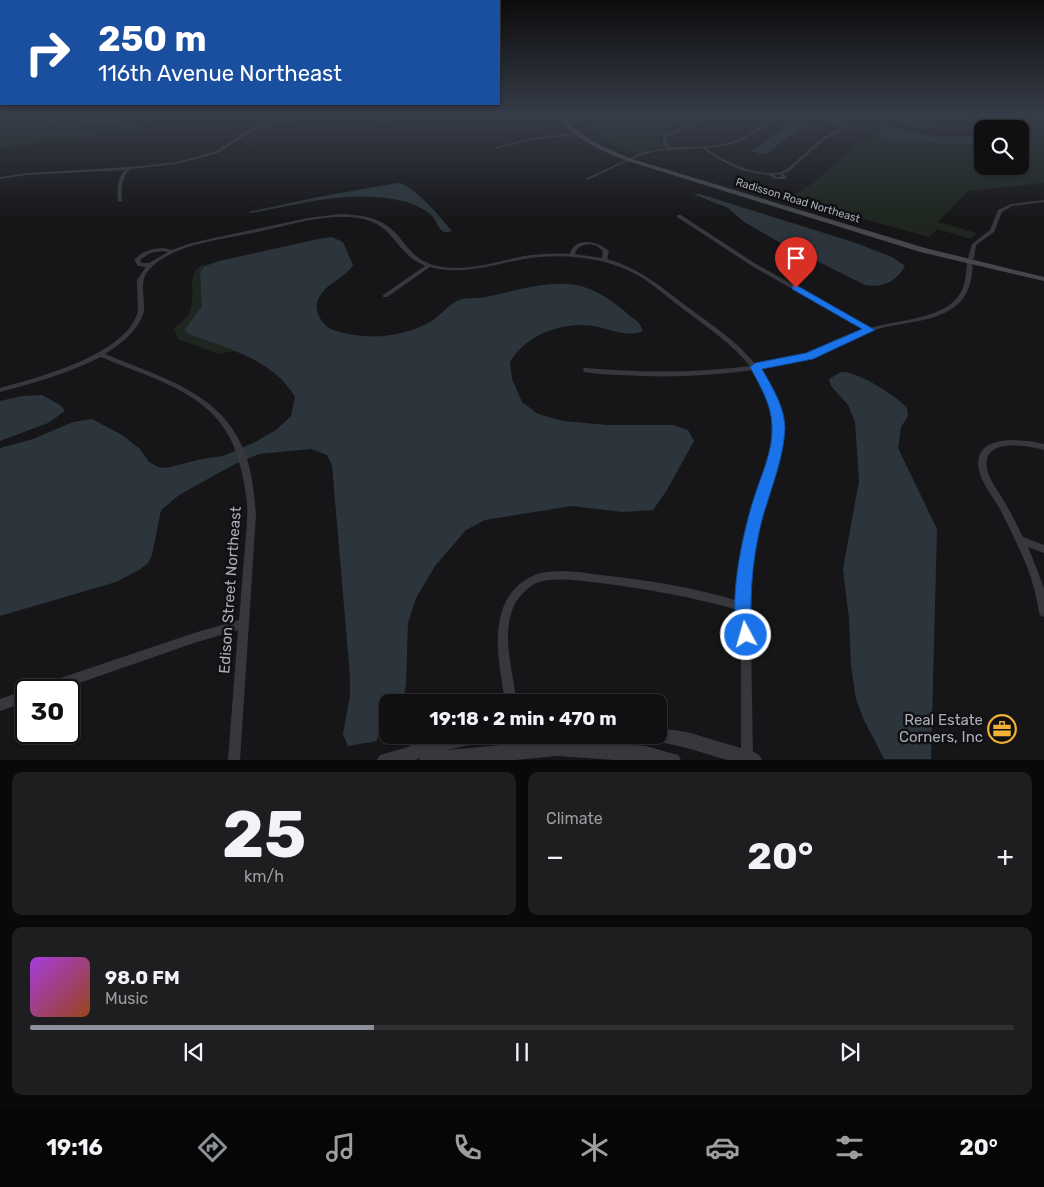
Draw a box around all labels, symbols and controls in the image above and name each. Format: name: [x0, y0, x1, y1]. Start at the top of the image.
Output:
text: 250 m: [98, 18, 207, 60]
icon: right: [15, 20, 80, 85]
text: 116th Avenue Northeast: [98, 60, 342, 87]
map controls: [974, 120, 1029, 175]
button: search: [974, 120, 1029, 175]
street label: Radisson Road Northeast: [734, 175, 862, 226]
pin: [775, 237, 817, 288]
icon: arrive: [782, 244, 810, 272]
street label: Edison Street Northeast: [215, 506, 245, 674]
position arrow: [719, 608, 771, 660]
speed limit sign: 30: [15, 679, 80, 744]
text: 19:18 · 2 min · 470 m: [429, 707, 617, 730]
place label: Real Estate Corners, Inc: [899, 711, 983, 746]
office icon: Real Estate Corners, Inc: [987, 714, 1017, 744]
text: 25: [222, 796, 306, 873]
text: Climate: [546, 809, 603, 828]
text: 20°: [747, 833, 813, 879]
text: −: [546, 840, 564, 873]
text: +: [997, 840, 1014, 873]
text: km/h: [244, 867, 284, 886]
text: 98.0 FM: [105, 966, 180, 989]
text: Music: [105, 989, 148, 1008]
icon: previous: [180, 1038, 208, 1066]
icon: pause: [508, 1038, 536, 1066]
icon: next: [836, 1038, 864, 1066]
icon: directions: [195, 1130, 230, 1165]
icon: music: [323, 1130, 358, 1165]
icon: phone: [450, 1130, 485, 1165]
icon: climate: [577, 1130, 612, 1165]
icon: car: [705, 1130, 740, 1165]
icon: filters: [832, 1130, 867, 1165]
text: 19:16: [46, 1134, 103, 1161]
text: 20°: [959, 1134, 998, 1161]

